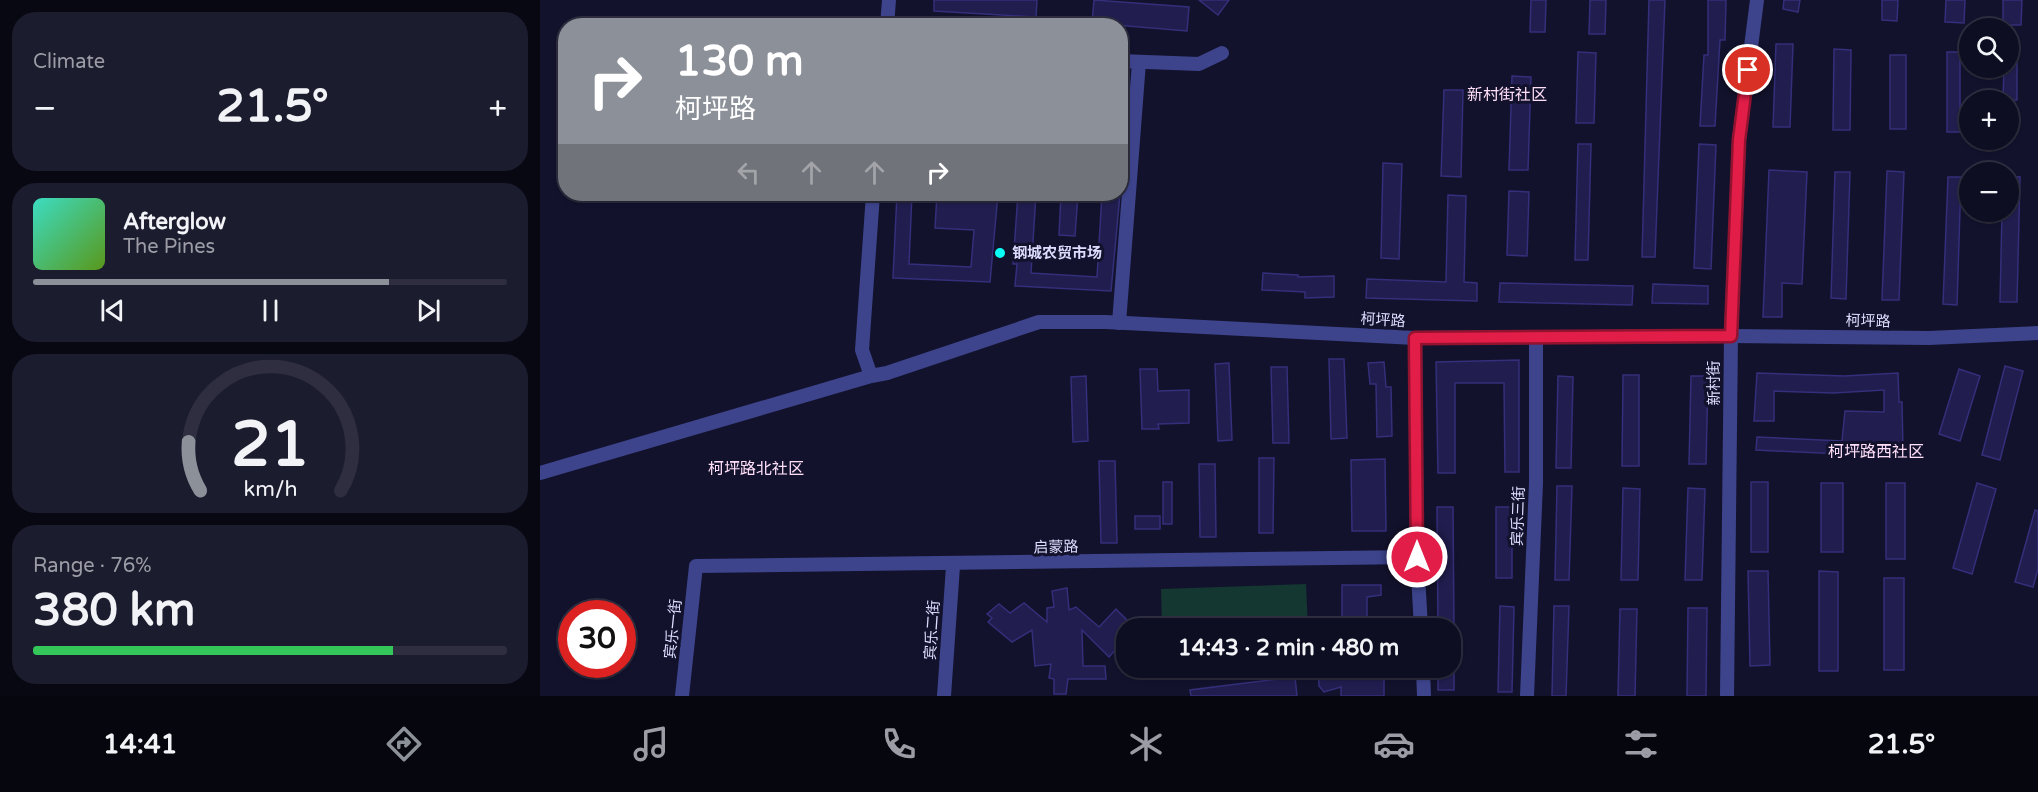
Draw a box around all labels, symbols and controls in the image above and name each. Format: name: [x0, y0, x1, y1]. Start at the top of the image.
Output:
map controls: [1959, 18, 2019, 222]
button: search: [1959, 18, 2019, 78]
text: 130 m: [675, 36, 804, 87]
icon: right: [576, 42, 654, 120]
pin: [1722, 44, 1773, 95]
text: Climate: [33, 50, 105, 74]
icon: arrive: [1731, 53, 1764, 86]
text: 21.5°: [216, 80, 329, 134]
district label: 新村街社区: [1467, 85, 1547, 105]
text: −: [33, 89, 57, 128]
text: +: [488, 89, 507, 128]
button: +: [1959, 90, 2019, 150]
text: 柯坪路: [675, 93, 756, 126]
icon: left: [732, 156, 765, 189]
icon: ahead: [795, 156, 828, 189]
icon: ahead: [858, 156, 891, 189]
icon: right: [921, 156, 954, 189]
button: −: [1959, 162, 2019, 222]
text: Afterglow: [123, 209, 226, 235]
text: The Pines: [123, 235, 215, 259]
place label: 钢城农贸市场: [1012, 244, 1102, 262]
marker: 钢城农贸市场: [993, 246, 1007, 260]
icon: previous: [96, 294, 129, 327]
icon: pause: [254, 294, 287, 327]
icon: next: [412, 294, 445, 327]
street label: 柯坪路: [1360, 310, 1406, 330]
street label: 柯坪路: [1845, 312, 1891, 330]
street label: 新村街: [1705, 360, 1723, 406]
text: 21: [231, 408, 309, 483]
district label: 柯坪路西社区: [1828, 442, 1924, 462]
district label: 柯坪路北社区: [708, 459, 804, 479]
text: km/h: [243, 476, 297, 502]
street label: 宾乐三街: [1508, 486, 1528, 546]
position arrow: [1385, 525, 1449, 589]
street label: 启蒙路: [1033, 538, 1079, 556]
text: Range · 76%: [33, 554, 152, 578]
text: 380 km: [33, 584, 195, 638]
street label: 宾乐一街: [661, 598, 685, 660]
street label: 宾乐二街: [921, 599, 943, 661]
speed limit sign: 30: [558, 600, 636, 678]
text: 14:43 · 2 min · 480 m: [1178, 635, 1399, 661]
icon: directions: [383, 723, 425, 765]
icon: music: [630, 723, 672, 765]
icon: phone: [878, 723, 920, 765]
icon: climate: [1125, 723, 1167, 765]
icon: car: [1373, 723, 1415, 765]
icon: filters: [1620, 723, 1662, 765]
text: 14:41: [103, 728, 178, 761]
text: 21.5°: [1868, 728, 1935, 761]

